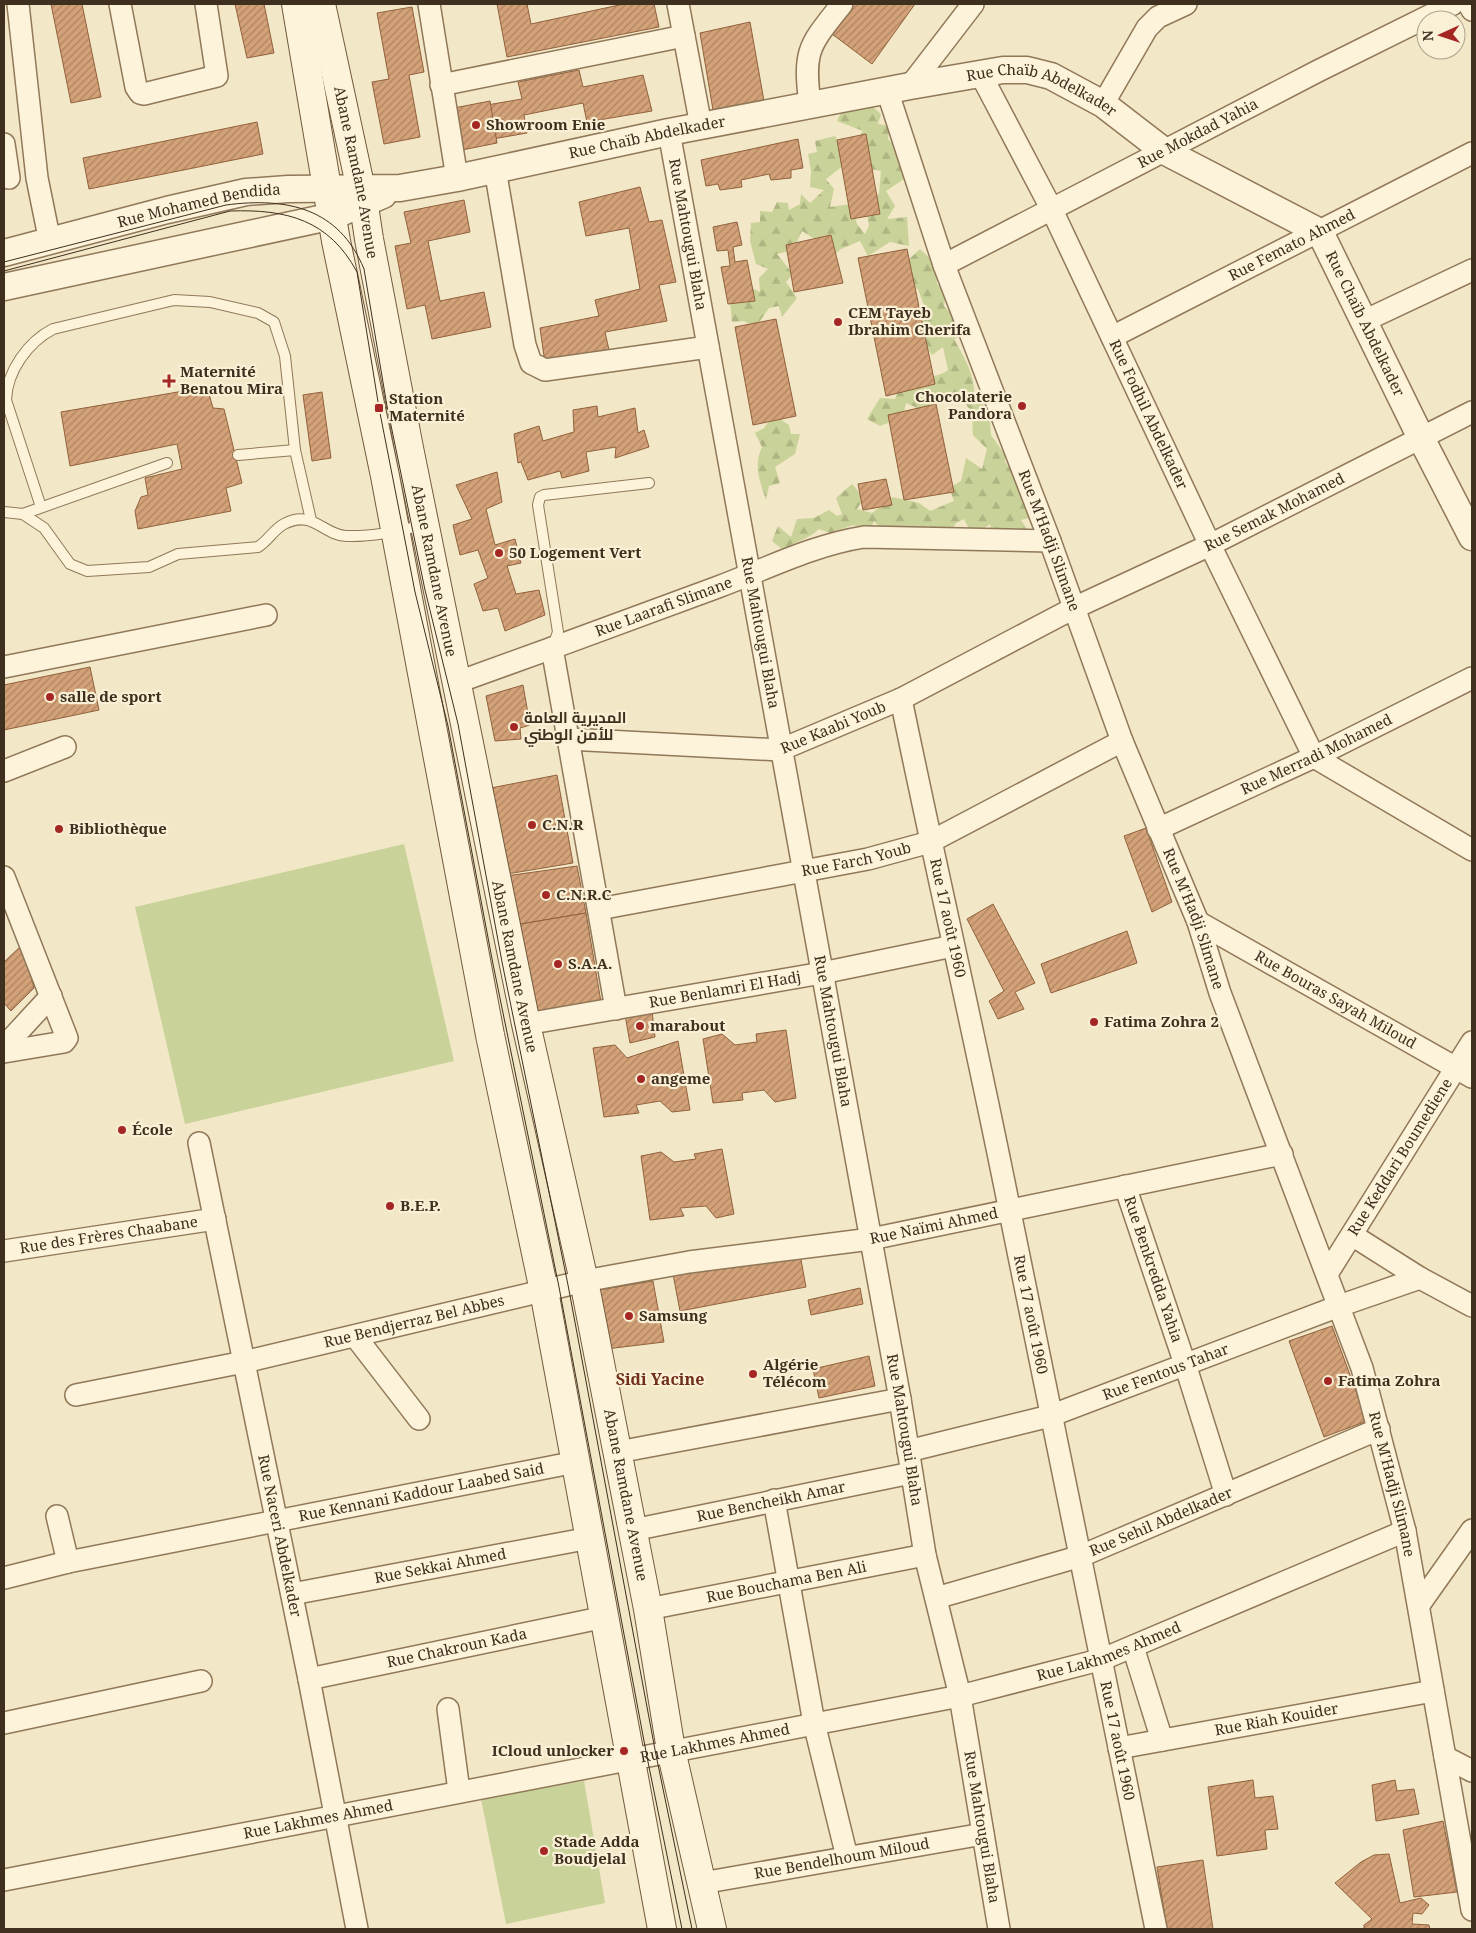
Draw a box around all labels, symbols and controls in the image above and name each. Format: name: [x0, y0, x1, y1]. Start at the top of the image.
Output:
north arrow: [1416, 10, 1466, 60]
text: N: [1418, 30, 1437, 42]
street label: Rue Chaïb Abdelkader: [965, 59, 1121, 120]
street label: Abane Ramdane Avenue: [330, 84, 384, 260]
street label: Rue Mokdad Yahia: [1134, 93, 1261, 172]
street label: Rue Chaïb Abdelkader: [567, 110, 727, 163]
place label: Showroom Enie: [486, 114, 605, 134]
marker: Showroom Enie: [470, 119, 482, 131]
street label: Rue Mahtougui Blaha: [665, 157, 712, 312]
street label: Rue Mohamed Bendida: [115, 179, 281, 232]
street label: Rue Femato Ahmed: [1225, 203, 1358, 285]
street label: Rue Chaïb Abdelkader: [1322, 247, 1410, 399]
place label: CEM Tayeb Ibrahim Cherifa: [848, 302, 971, 339]
marker: CEM Tayeb Ibrahim Cherifa: [832, 316, 844, 328]
street label: Rue Fodhil Abdelkader: [1105, 336, 1193, 492]
place label: Maternité Benatou Mira: [180, 361, 283, 398]
marker: Maternité Benatou Mira: [162, 374, 176, 388]
place label: Chocolaterie Pandora: [915, 386, 1012, 423]
place label: Station Maternité: [389, 388, 465, 425]
marker: Chocolaterie Pandora: [1016, 400, 1028, 412]
marker: Station Maternité: [373, 402, 385, 414]
street label: Rue M'Hadji Slimane: [1015, 467, 1085, 614]
street label: Rue Semak Mohamed: [1200, 467, 1347, 555]
street label: Abane Ramdane Avenue: [408, 483, 462, 658]
place label: 50 Logement Vert: [509, 542, 641, 562]
marker: 50 Logement Vert: [493, 547, 505, 559]
street label: Rue Mahtougui Blaha: [738, 555, 785, 710]
street label: Rue Laarafi Slimane: [592, 572, 735, 640]
place label: salle de sport: [60, 686, 162, 706]
marker: salle de sport: [44, 691, 56, 703]
street label: Rue Kaabi Youb: [777, 696, 888, 758]
place label: المديرية العامة للأمن الوطني: [524, 707, 626, 747]
street label: Rue Merradi Mohamed: [1237, 709, 1395, 799]
marker: المديرية العامة للأمن الوطني: [508, 721, 520, 733]
place label: C.N.R: [542, 814, 584, 834]
place label: Bibliothèque: [69, 818, 167, 838]
marker: C.N.R: [526, 819, 538, 831]
marker: Bibliothèque: [53, 823, 65, 835]
street label: Rue Farch Youb: [800, 837, 913, 880]
street label: Rue M'Hadji Slimane: [1159, 845, 1229, 992]
street label: Rue 17 août 1960: [926, 856, 971, 979]
street label: Abane Ramdane Avenue: [488, 879, 543, 1054]
place label: C.N.R.C: [556, 884, 612, 904]
marker: C.N.R.C: [540, 889, 552, 901]
street label: Rue Bouras Sayah Miloud: [1252, 945, 1421, 1053]
place label: S.A.A.: [568, 953, 613, 973]
street label: Rue Mahtougui Blaha: [810, 953, 858, 1109]
marker: S.A.A.: [552, 958, 564, 970]
street label: Rue Benlamri El Hadj: [647, 966, 802, 1012]
place label: Fatima Zohra 2: [1104, 1011, 1219, 1031]
place label: marabout: [650, 1015, 725, 1035]
marker: Fatima Zohra 2: [1088, 1016, 1100, 1028]
marker: marabout: [634, 1020, 646, 1032]
place label: angeme: [651, 1068, 710, 1088]
marker: angeme: [635, 1073, 647, 1085]
street label: Rue Keddari Boumediene: [1343, 1074, 1456, 1239]
place label: École: [132, 1119, 173, 1139]
marker: École: [116, 1124, 128, 1136]
street label: Rue Benkredda Yahia: [1120, 1193, 1188, 1345]
place label: B.E.P.: [400, 1195, 441, 1215]
marker: B.E.P.: [384, 1200, 396, 1212]
street label: Rue Naïmi Ahmed: [868, 1202, 1000, 1248]
street label: Rue des Frères Chaabane: [18, 1211, 199, 1258]
street label: Rue 17 août 1960: [1010, 1253, 1053, 1376]
street label: Rue Bendjerraz Bel Abbes: [322, 1289, 506, 1352]
place label: Samsung: [639, 1305, 708, 1325]
marker: Samsung: [623, 1310, 635, 1322]
street label: Rue Fentous Tahar: [1099, 1338, 1231, 1404]
street label: Rue Mahtougui Blaha: [883, 1352, 928, 1507]
place label: Algérie Télécom: [763, 1354, 827, 1391]
district label: Sidi Yacine: [616, 1368, 704, 1390]
marker: Algérie Télécom: [747, 1368, 759, 1380]
place label: Fatima Zohra: [1338, 1370, 1441, 1390]
marker: Fatima Zohra: [1322, 1375, 1334, 1387]
street label: Abane Ramdane Avenue: [600, 1407, 653, 1583]
street label: Rue M'Hadji Slimane: [1365, 1409, 1420, 1558]
street label: Rue Naceri Abdelkader: [254, 1452, 307, 1619]
street label: Rue Kennani Kaddour Laabed Said: [297, 1458, 545, 1525]
street label: Rue Bencheikh Amar: [695, 1476, 847, 1526]
street label: Rue Sehil Abdelkader: [1086, 1482, 1235, 1560]
street label: Rue Sekkai Ahmed: [373, 1543, 508, 1587]
street label: Rue Bouchama Ben Ali: [704, 1556, 868, 1606]
street label: Rue Lakhmes Ahmed: [1034, 1616, 1184, 1685]
street label: Rue Chakroun Kada: [385, 1623, 529, 1671]
street label: Rue 17 août 1960: [1096, 1679, 1140, 1802]
street label: Rue Riah Kouider: [1213, 1697, 1340, 1739]
street label: Rue Lakhmes Ahmed: [638, 1718, 791, 1766]
place label: ICloud unlocker: [492, 1740, 614, 1760]
marker: ICloud unlocker: [618, 1745, 630, 1757]
street label: Rue Mahtougui Blaha: [960, 1749, 1005, 1904]
street label: Rue Lakhmes Ahmed: [242, 1794, 395, 1843]
place label: Stade Adda Boudjelal: [554, 1831, 639, 1868]
street label: Rue Bendelhoum Miloud: [753, 1833, 931, 1883]
marker: Stade Adda Boudjelal: [538, 1845, 550, 1857]

